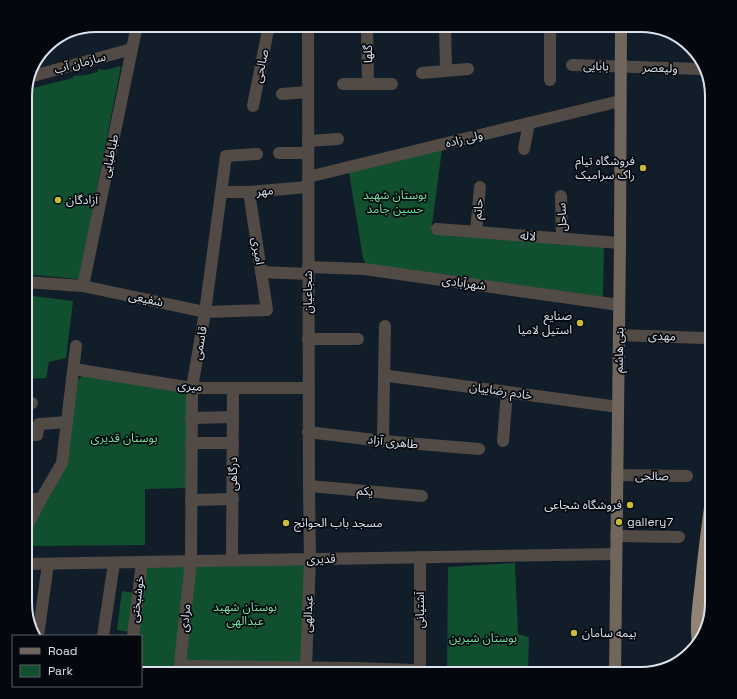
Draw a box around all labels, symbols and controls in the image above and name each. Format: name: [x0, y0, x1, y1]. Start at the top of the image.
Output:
street label: گلها: [360, 44, 376, 63]
street label: سازمان آب: [52, 48, 108, 78]
street label: صالحی: [250, 48, 272, 84]
street label: بابایی: [583, 58, 609, 74]
street label: ولیعصر: [641, 59, 678, 77]
street label: ولی زاده: [444, 127, 484, 151]
street label: طباطبایی: [98, 133, 122, 179]
place label: فروشگاه تیام راک سرامیک: [575, 153, 635, 183]
marker: فروشگاه تیام راک سرامیک: [638, 163, 648, 173]
street label: مهر: [255, 182, 274, 200]
park label: بوستان شهید حسین جامد: [363, 187, 427, 217]
place label: آزادگان: [66, 192, 99, 208]
marker: آزادگان: [53, 195, 63, 205]
street label: حاتم: [469, 198, 488, 220]
street label: ساحل: [554, 202, 570, 232]
street label: لاله: [519, 227, 537, 245]
street label: امیری: [248, 236, 268, 266]
street label: شجاعیان: [300, 271, 316, 313]
street label: شهرآبادی: [441, 272, 487, 294]
street label: شفیعی: [127, 288, 165, 310]
place label: صنایع استیل لامیا: [518, 308, 572, 338]
marker: صنایع استیل لامیا: [575, 318, 585, 328]
street label: قاسمی: [189, 325, 211, 361]
street label: بنی هاشم: [611, 327, 628, 373]
street label: مهدی: [648, 328, 676, 344]
street label: میری: [177, 377, 203, 395]
street label: خادم رضاییان: [468, 379, 533, 404]
park label: بوستان قدیری: [91, 430, 157, 446]
street label: طاهری آزاد: [367, 431, 419, 453]
street label: درگاهی: [225, 457, 241, 491]
street label: صالحی: [635, 468, 669, 484]
street label: یکم: [356, 482, 374, 501]
place label: فروشگاه شجاعی: [544, 497, 622, 513]
marker: فروشگاه شجاعی: [625, 500, 635, 510]
place label: gallery7: [627, 514, 673, 530]
place label: مسجد باب الحوائج: [294, 515, 383, 532]
marker: gallery7: [614, 517, 624, 527]
marker: مسجد باب الحوائج: [281, 518, 291, 528]
street label: قدیری: [306, 551, 336, 567]
street label: خوشبختی: [126, 575, 148, 623]
street label: آشتیانی: [412, 591, 428, 628]
street label: عبدالهی: [299, 595, 317, 633]
park label: بوستان شهید عبدالهی: [213, 599, 277, 629]
street label: مرادی: [176, 603, 194, 633]
place label: بیمه سامان: [582, 625, 636, 641]
marker: بیمه سامان: [569, 628, 579, 638]
park label: بوستان شیرین: [449, 630, 517, 646]
legend: [12, 635, 142, 687]
text: Road: [48, 643, 77, 659]
text: Park: [48, 663, 73, 679]

